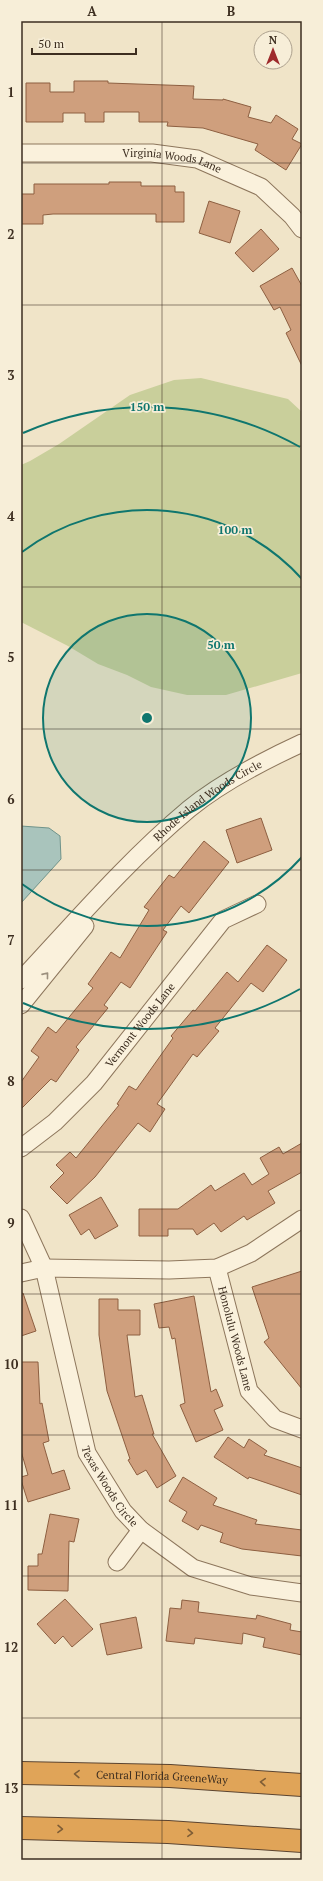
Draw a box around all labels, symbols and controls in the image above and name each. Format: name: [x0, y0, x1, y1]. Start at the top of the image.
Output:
text: A: [87, 2, 97, 20]
text: B: [227, 2, 235, 20]
scale bar: [32, 30, 136, 56]
north arrow: [253, 30, 293, 70]
text: N: [269, 33, 278, 47]
text: 50 m: [38, 36, 65, 51]
text: 1: [7, 83, 15, 101]
street label: Virginia Woods Lane: [122, 146, 224, 176]
text: 2: [7, 225, 15, 243]
text: 3: [7, 366, 15, 384]
text: 150 m: [130, 399, 164, 414]
text: 4: [7, 507, 15, 525]
text: 100 m: [218, 522, 252, 537]
text: 50 m: [207, 637, 235, 652]
text: 5: [7, 648, 15, 666]
centre of rings: [140, 711, 154, 725]
street label: Rhode Island Woods Circle: [150, 757, 265, 844]
text: 6: [7, 790, 15, 808]
text: 7: [7, 931, 15, 949]
one-way arrow: [41, 972, 48, 979]
street label: Vermont Woods Lane: [102, 979, 178, 1070]
text: 8: [7, 1072, 15, 1090]
text: 9: [7, 1214, 15, 1232]
street label: Honolulu Woods Lane: [215, 1285, 256, 1393]
text: 10: [4, 1355, 19, 1373]
street label: Texas Woods Circle: [79, 1445, 141, 1530]
text: 11: [4, 1496, 18, 1514]
text: 12: [4, 1638, 18, 1656]
street label: Central Florida GreeneWay: [96, 1768, 229, 1787]
one-way arrow: [74, 1769, 80, 1778]
one-way arrow: [260, 1778, 266, 1787]
text: 13: [4, 1779, 18, 1797]
one-way arrow: [57, 1825, 63, 1833]
one-way arrow: [187, 1829, 193, 1838]

